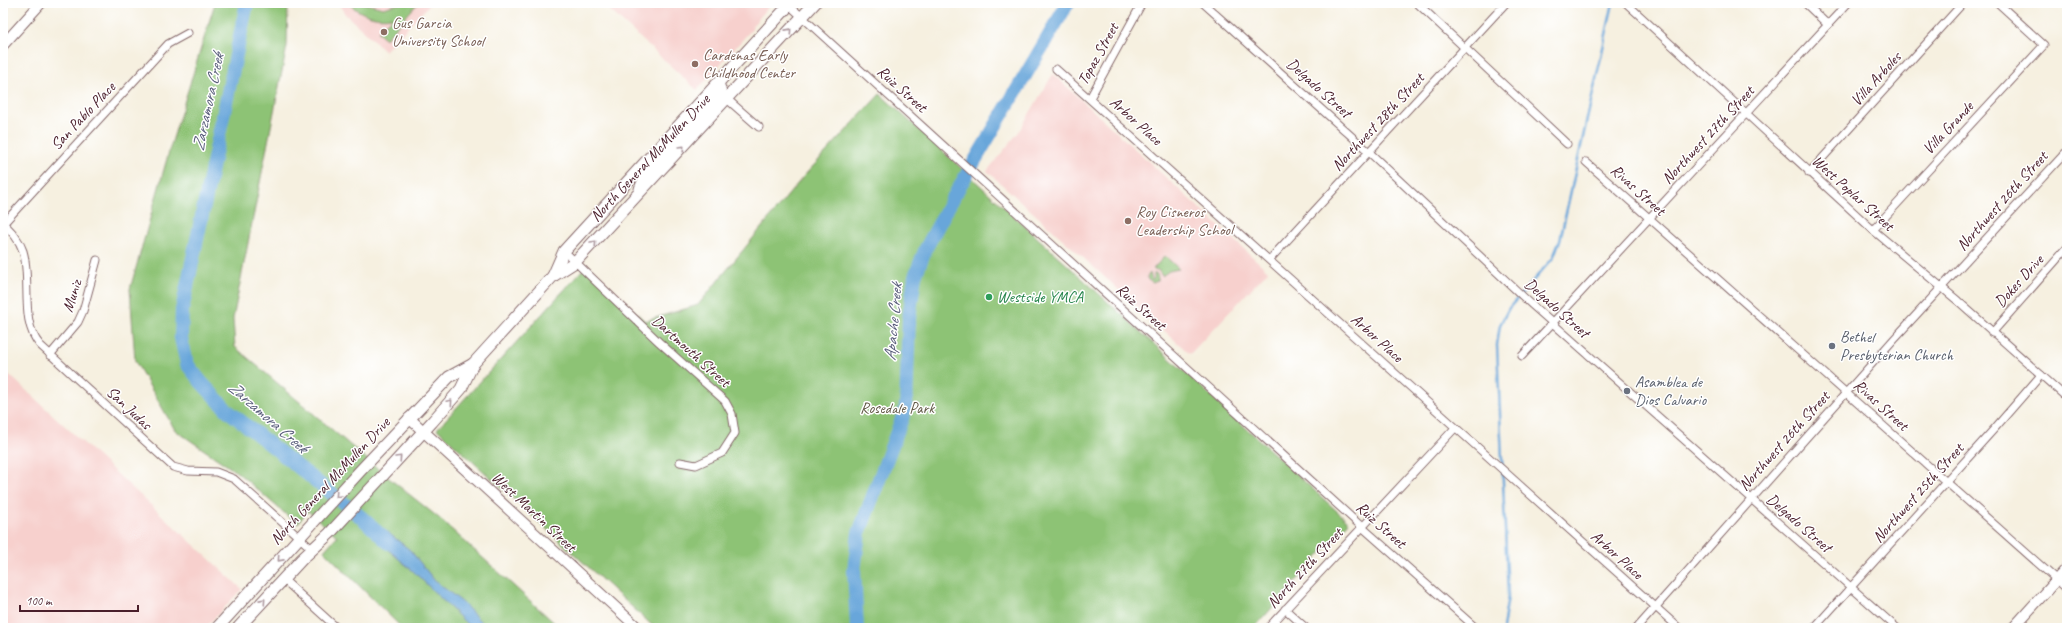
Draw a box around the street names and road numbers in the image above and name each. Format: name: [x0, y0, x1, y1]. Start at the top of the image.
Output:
street label: Topaz Street: [1073, 18, 1124, 88]
street label: Villa Arboles: [1846, 47, 1907, 110]
street label: Delgado Street: [1282, 54, 1358, 124]
street label: Ruiz Street: [873, 61, 932, 118]
street label: Northwest 28th Street: [1327, 67, 1430, 175]
street label: San Pablo Place: [46, 76, 121, 154]
street label: Northwest 27th Street: [1657, 80, 1760, 188]
street label: North General McMullen Drive: [586, 89, 716, 226]
street label: Arbor Place: [1106, 92, 1168, 151]
street label: Villa Grande: [1918, 96, 1979, 159]
street label: Northwest 26th Street: [1952, 146, 2053, 255]
street label: West Poplar Street: [1808, 151, 1900, 236]
street label: Rivas Street: [1606, 160, 1671, 221]
street label: Dokes Drive: [1990, 249, 2049, 311]
street label: Delgado Street: [1520, 274, 1596, 344]
street label: Muniz: [57, 276, 87, 315]
street label: Ruiz Street: [1112, 279, 1171, 336]
street label: Arbor Place: [1347, 309, 1409, 368]
street label: Dartmouth Street: [648, 311, 736, 393]
street label: Rivas Street: [1849, 375, 1914, 436]
street label: San Judas: [102, 382, 157, 435]
street label: Northwest 26th Street: [1734, 386, 1835, 495]
street label: North General McMullen Drive: [266, 412, 396, 549]
street label: Northwest 25th Street: [1868, 438, 1969, 547]
street label: West Martin Street: [487, 467, 582, 558]
street label: Delgado Street: [1762, 489, 1838, 559]
street label: Ruiz Street: [1352, 497, 1411, 554]
street label: North 27th Street: [1263, 522, 1349, 612]
street label: Arbor Place: [1587, 526, 1649, 585]

